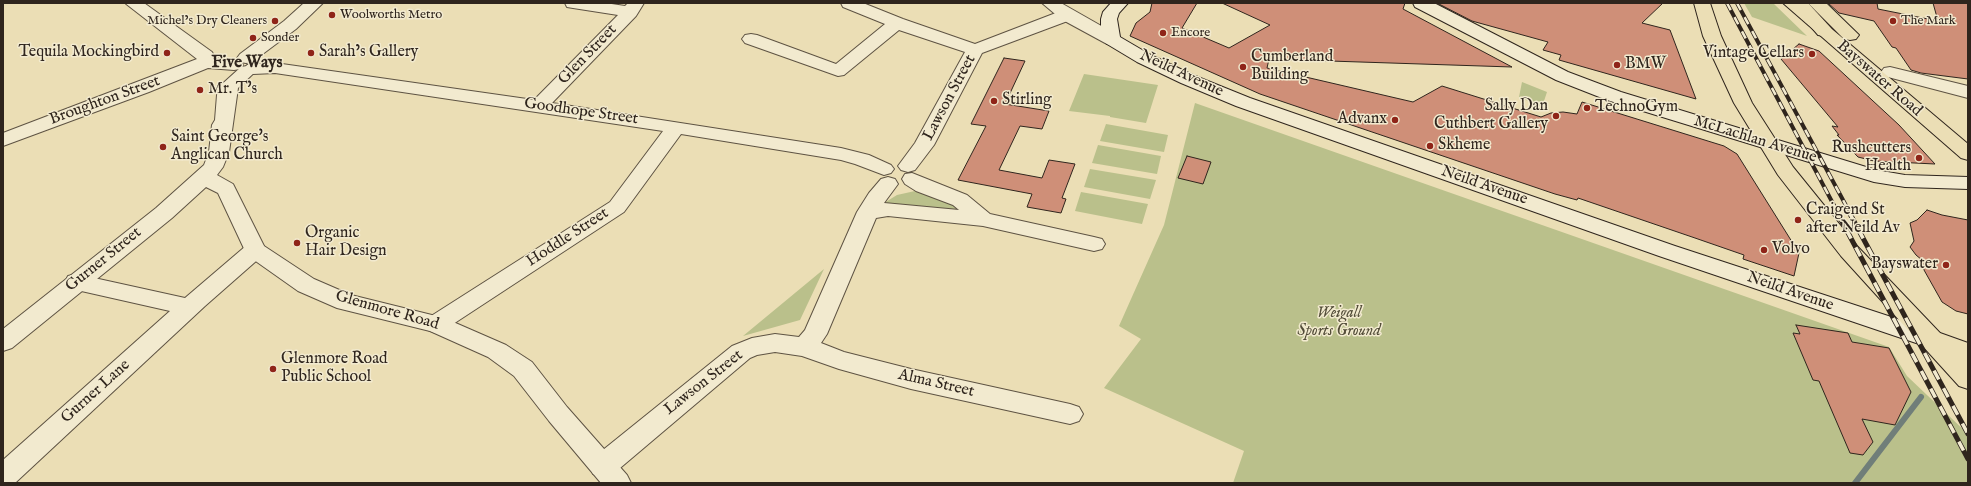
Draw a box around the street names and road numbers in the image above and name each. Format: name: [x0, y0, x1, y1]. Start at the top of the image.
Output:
street label: Glen Street: [555, 21, 621, 89]
street label: Bayswater Road: [1832, 37, 1926, 121]
street label: Neild Avenue: [1136, 46, 1226, 102]
street label: Lawson Street: [919, 52, 981, 144]
street label: Broughton Street: [47, 72, 163, 130]
street label: Goodhope Street: [523, 95, 639, 129]
street label: McLachlan Avenue: [1691, 112, 1819, 168]
street label: Neild Avenue: [1438, 162, 1530, 210]
street label: Hoddle Street: [523, 204, 613, 272]
street label: Gurner Street: [62, 224, 146, 296]
street label: Neild Avenue: [1744, 268, 1836, 316]
street label: Glenmore Road: [333, 287, 441, 335]
street label: Lawson Street: [661, 346, 747, 420]
street label: Gurner Lane: [58, 356, 134, 428]
street label: Alma Street: [896, 366, 976, 402]

